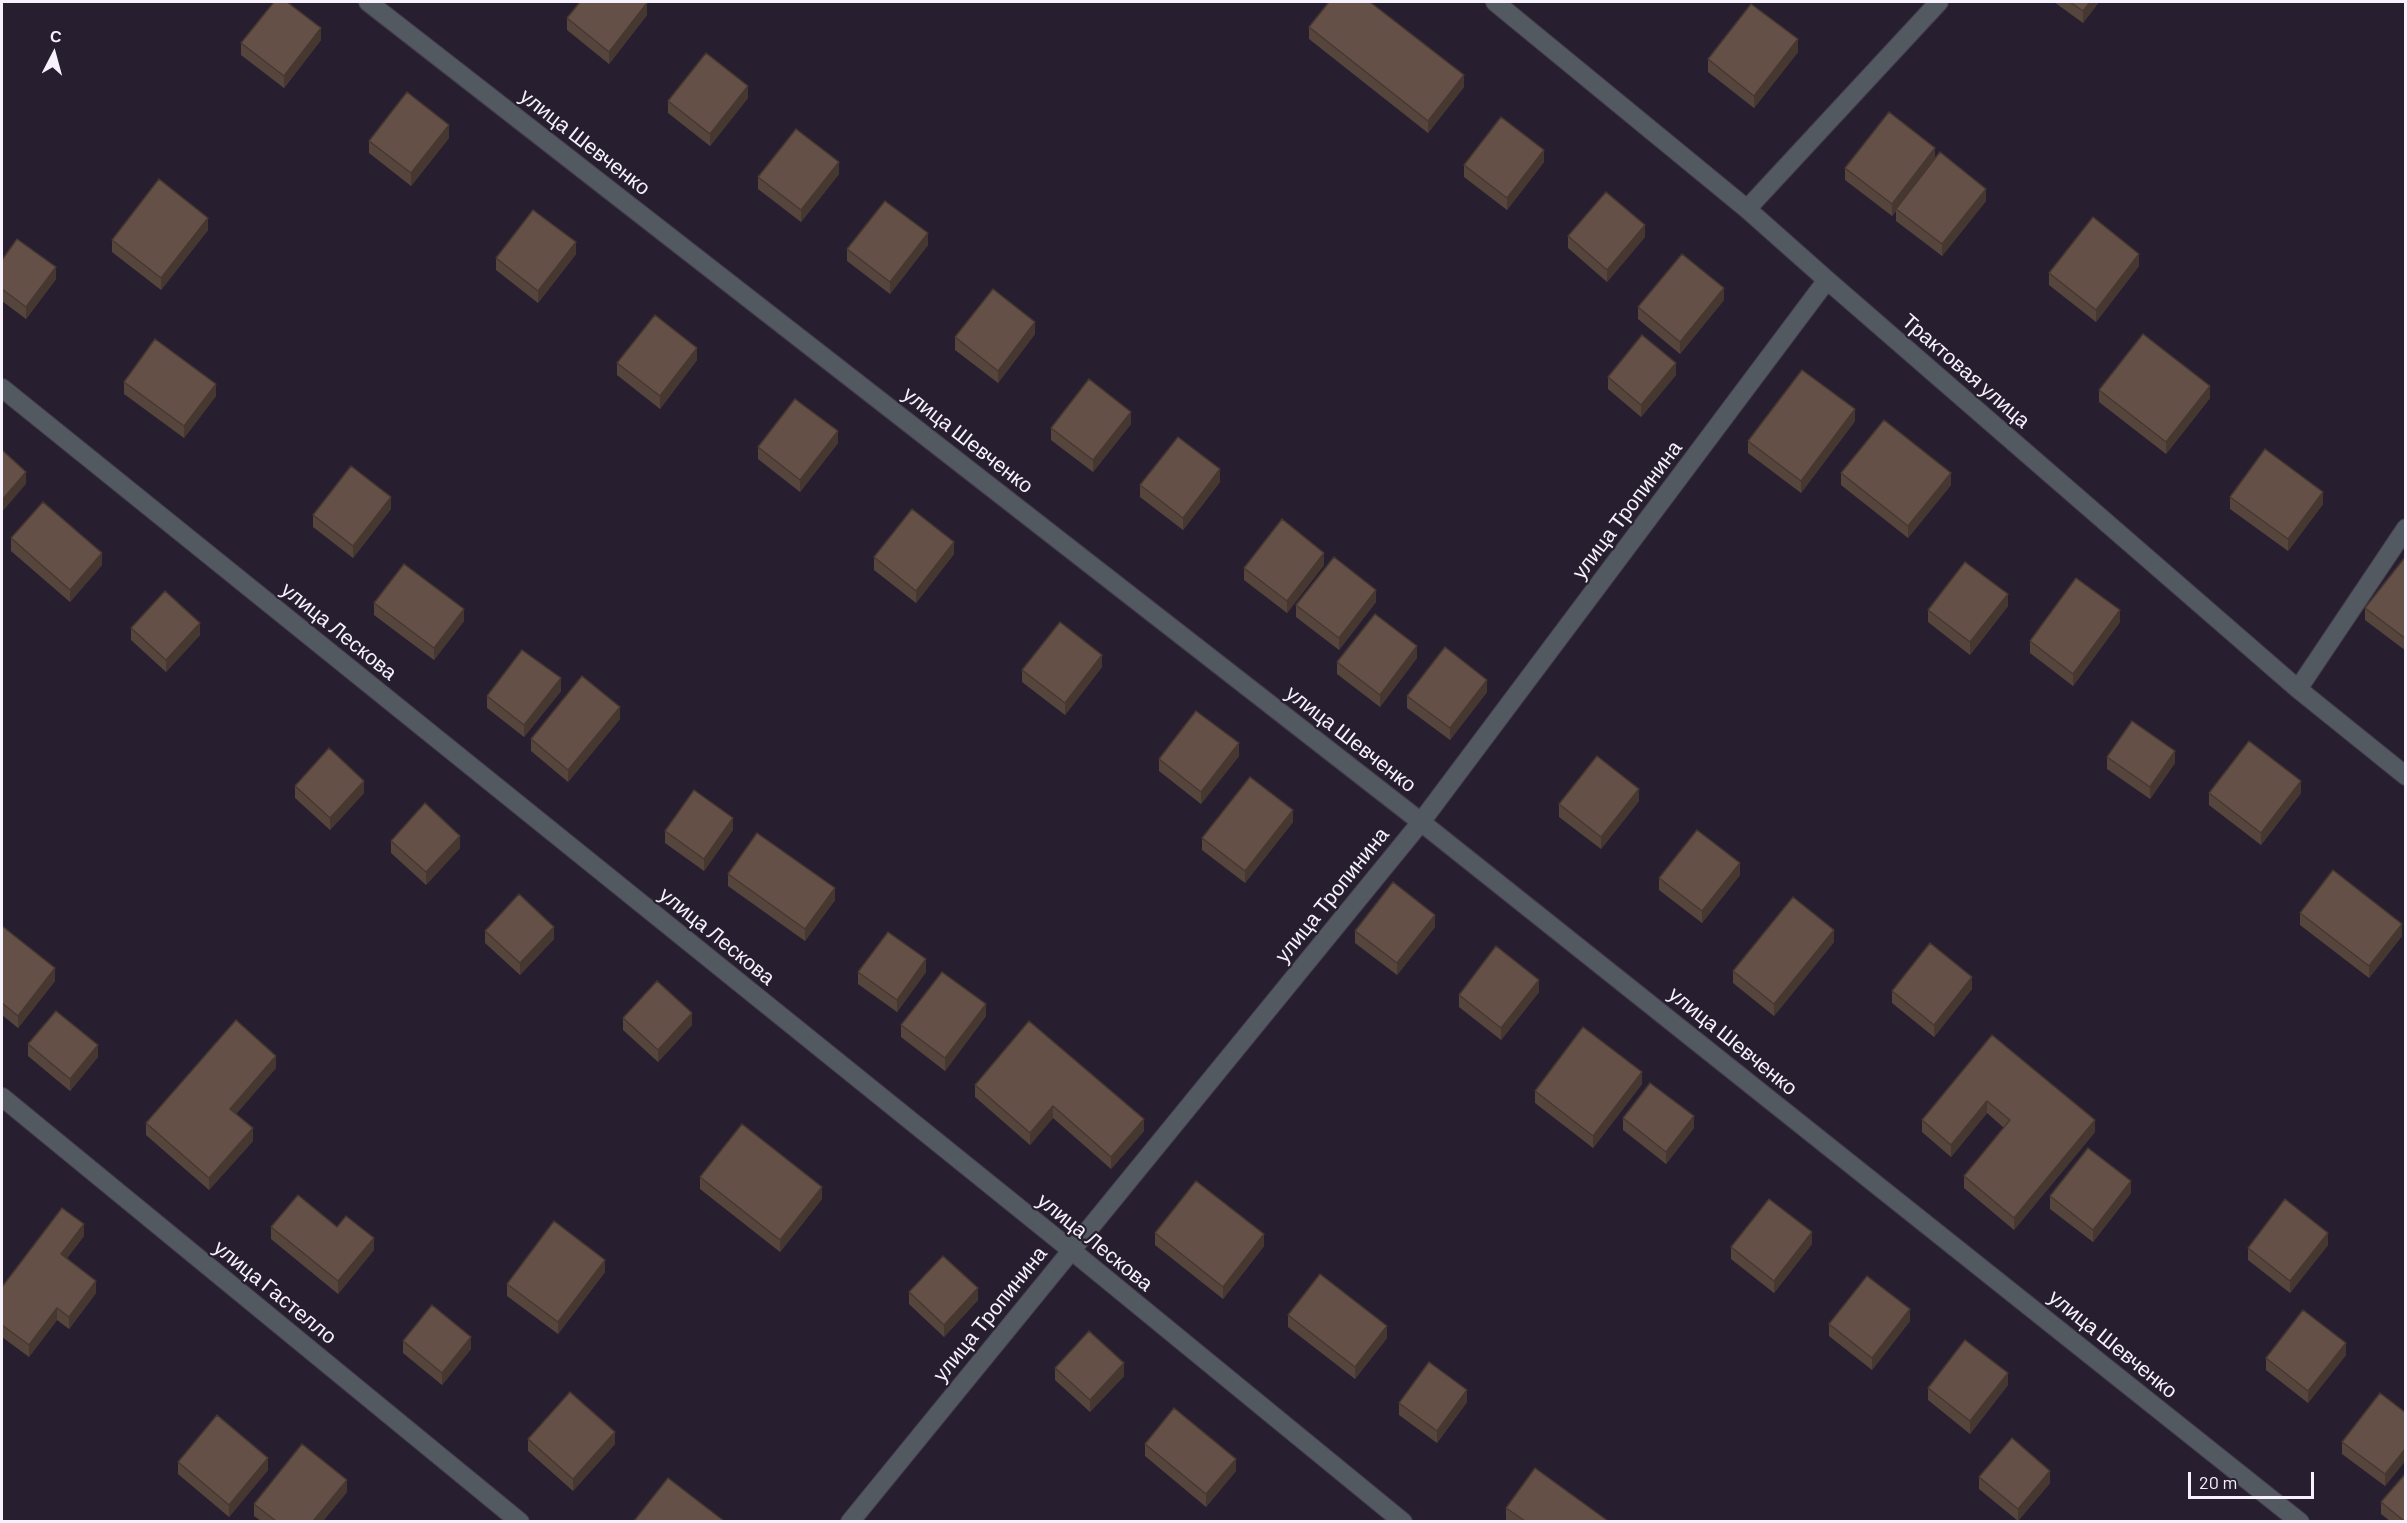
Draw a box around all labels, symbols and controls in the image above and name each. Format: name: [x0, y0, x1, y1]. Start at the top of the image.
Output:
north arrow: [24, 24, 84, 84]
text: С: [49, 26, 63, 46]
street label: улица Шевченко: [515, 83, 655, 201]
street label: Трактовая улица: [1897, 309, 2035, 433]
street label: улица Шевченко: [898, 381, 1038, 499]
street label: улица Тропинина: [1567, 436, 1687, 584]
street label: улица Лескова: [276, 577, 402, 685]
street label: улица Шевченко: [1281, 680, 1421, 798]
street label: улица Тропинина: [1270, 822, 1394, 968]
street label: улица Лескова: [654, 882, 780, 990]
street label: улица Шевченко: [1664, 981, 1802, 1101]
street label: улица Лескова: [1032, 1188, 1158, 1296]
street label: улица Гастелло: [208, 1235, 342, 1349]
street label: улица Тропинина: [928, 1241, 1052, 1387]
street label: улица Шевченко: [2044, 1284, 2182, 1404]
scale bar: [2191, 1460, 2317, 1498]
text: 20 m: [2199, 1471, 2237, 1493]

